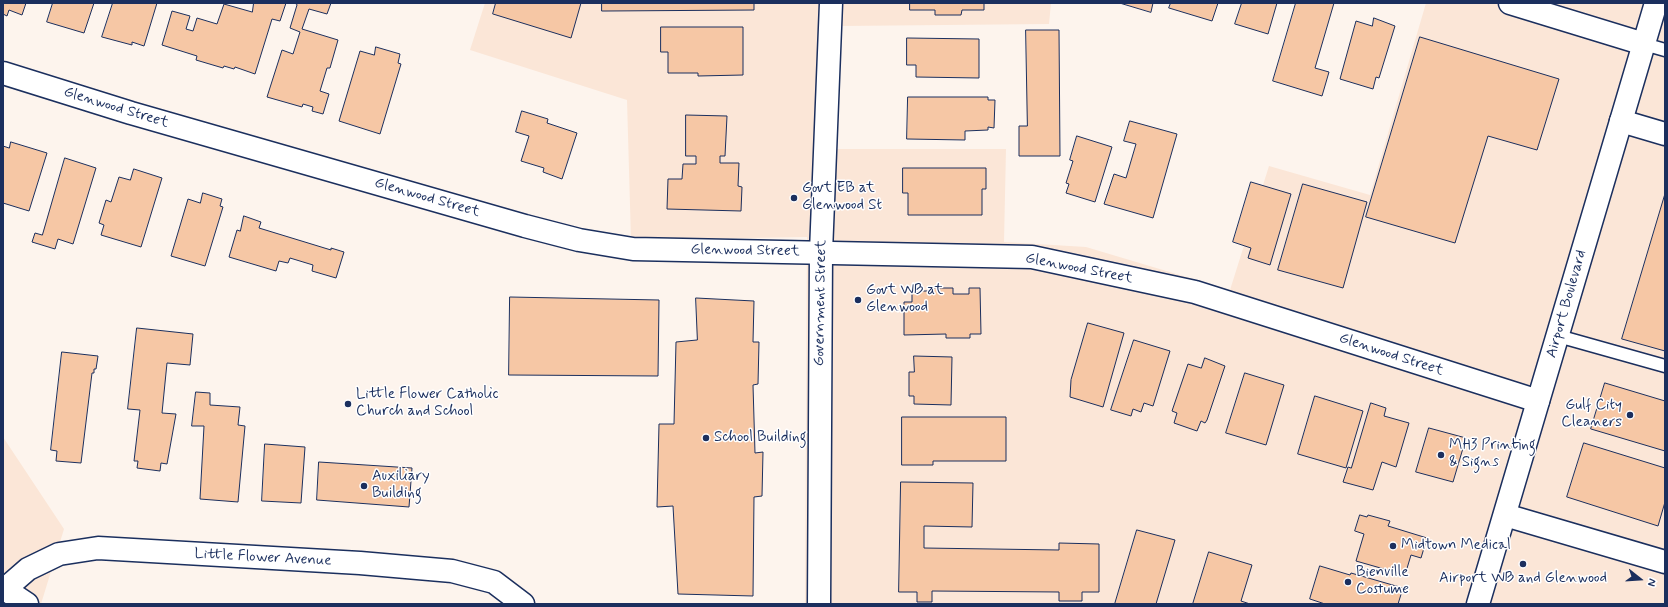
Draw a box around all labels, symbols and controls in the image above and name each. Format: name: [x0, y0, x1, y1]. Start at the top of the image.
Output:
street label: Glenwood Street: [61, 83, 171, 133]
street label: Glenwood Street: [372, 174, 482, 222]
place label: Govt EB at Glenwood St: [802, 180, 882, 215]
marker: Govt EB at Glenwood St: [789, 193, 799, 203]
street label: Government Street: [811, 240, 831, 366]
street label: Glenwood Street: [690, 241, 800, 261]
street label: Airport Boulevard: [1543, 248, 1591, 360]
street label: Glenwood Street: [1024, 250, 1134, 288]
place label: Govt WB at Glenwood: [866, 282, 943, 317]
marker: Govt WB at Glenwood: [853, 295, 863, 305]
street label: Glenwood Street: [1336, 330, 1446, 380]
place label: Little Flower Catholic Church and School: [356, 386, 498, 421]
place label: Gulf City Cleaners: [1561, 397, 1622, 432]
marker: Little Flower Catholic Church and School: [343, 399, 353, 409]
marker: Gulf City Cleaners: [1625, 410, 1635, 420]
place label: School Building: [714, 429, 807, 447]
marker: School Building: [701, 433, 711, 443]
place label: MH3 Printing & Signs: [1449, 437, 1536, 472]
marker: MH3 Printing & Signs: [1436, 450, 1446, 460]
place label: Auxiliary Building: [372, 468, 430, 503]
marker: Auxiliary Building: [359, 481, 369, 491]
place label: Midtown Medical: [1401, 537, 1511, 555]
marker: Midtown Medical: [1388, 541, 1398, 551]
street label: Little Flower Avenue: [194, 545, 332, 571]
marker: Airport WB and Glenwood: [1518, 559, 1528, 569]
north arrow: [1620, 559, 1660, 599]
place label: Bienville Costume: [1356, 564, 1409, 599]
place label: Airport WB and Glenwood: [1439, 570, 1607, 588]
marker: Bienville Costume: [1343, 577, 1353, 587]
text: N: [1644, 577, 1659, 588]

